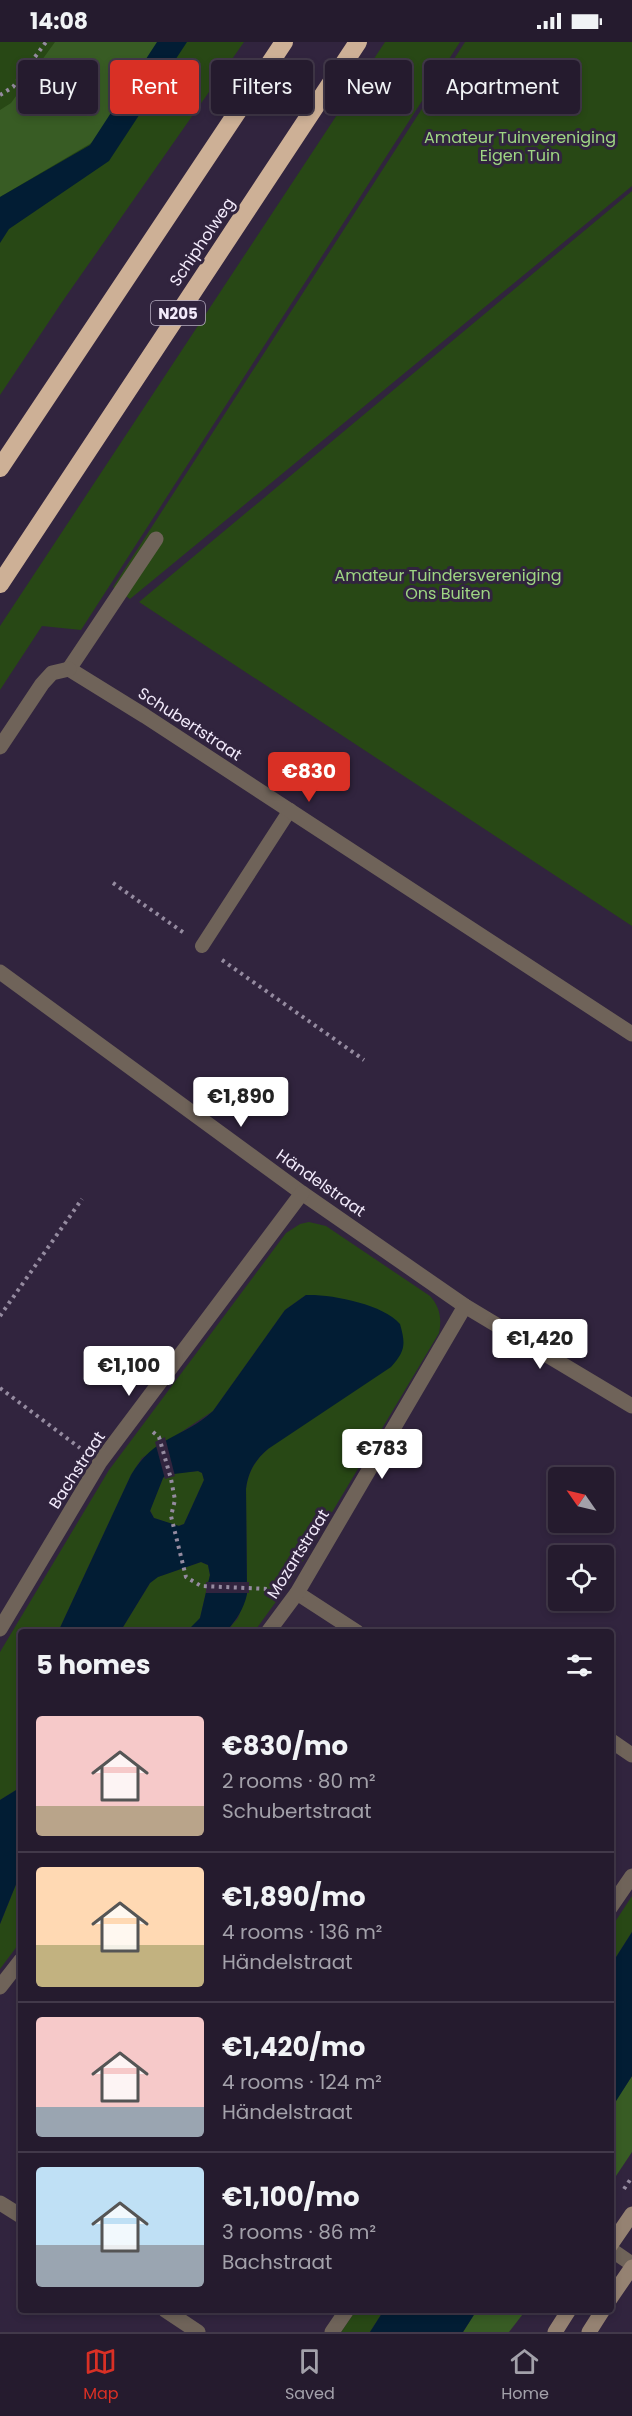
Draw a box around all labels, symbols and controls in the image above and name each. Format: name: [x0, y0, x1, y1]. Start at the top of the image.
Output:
text: 14:08: [30, 6, 88, 37]
chip: Buy: [18, 60, 98, 114]
chip: Rent: [110, 60, 199, 114]
chip: Filters: [211, 60, 313, 114]
chip: New: [325, 60, 412, 114]
chip: Apartment: [424, 60, 580, 114]
park label: Amateur Tuinvereniging Eigen Tuin: [424, 126, 616, 167]
street label: Schipholweg: [164, 193, 240, 291]
road number: N205: [151, 301, 205, 325]
park label: Amateur Tuindersvereniging Ons Buiten: [334, 564, 562, 605]
street label: Schubertstraat: [134, 682, 247, 766]
pin: €830: [273, 752, 345, 803]
text: €830: [282, 757, 336, 785]
pin: €1,890: [192, 1077, 290, 1128]
text: €1,890: [207, 1082, 275, 1110]
street label: Händelstraat: [272, 1144, 370, 1222]
pin: €1,420: [491, 1319, 589, 1370]
text: €1,420: [506, 1324, 574, 1352]
pin: €1,100: [80, 1346, 178, 1397]
text: €1,100: [98, 1351, 160, 1379]
street label: Bachstraat: [43, 1427, 111, 1513]
pin: €783: [346, 1429, 418, 1480]
text: €783: [356, 1434, 408, 1462]
north arrow: [548, 1467, 614, 1533]
map controls: [548, 1467, 614, 1611]
street label: Mozartstraat: [261, 1505, 335, 1603]
button: locate: [548, 1545, 614, 1611]
text: 5 homes: [36, 1647, 151, 1683]
icon: filters: [563, 1649, 596, 1682]
text: €830/mo: [222, 1728, 348, 1764]
icon: home: [84, 1740, 156, 1812]
text: 2 rooms · 80 m²: [222, 1767, 376, 1795]
text: Schubertstraat: [222, 1797, 372, 1825]
text: €1,890/mo: [222, 1879, 366, 1915]
icon: home: [84, 1891, 156, 1963]
text: 4 rooms · 136 m²: [222, 1918, 382, 1946]
text: Händelstraat: [222, 1948, 353, 1976]
text: €1,420/mo: [222, 2029, 365, 2065]
icon: home: [84, 2041, 156, 2113]
text: 4 rooms · 124 m²: [222, 2068, 382, 2096]
text: Händelstraat: [222, 2098, 353, 2126]
text: €1,100/mo: [222, 2179, 360, 2215]
icon: home: [84, 2191, 156, 2263]
text: 3 rooms · 86 m²: [222, 2218, 376, 2246]
text: Bachstraat: [222, 2248, 332, 2276]
tab: Map: [83, 2345, 119, 2406]
tab: Saved: [285, 2345, 335, 2406]
tab: Home: [501, 2345, 549, 2406]

